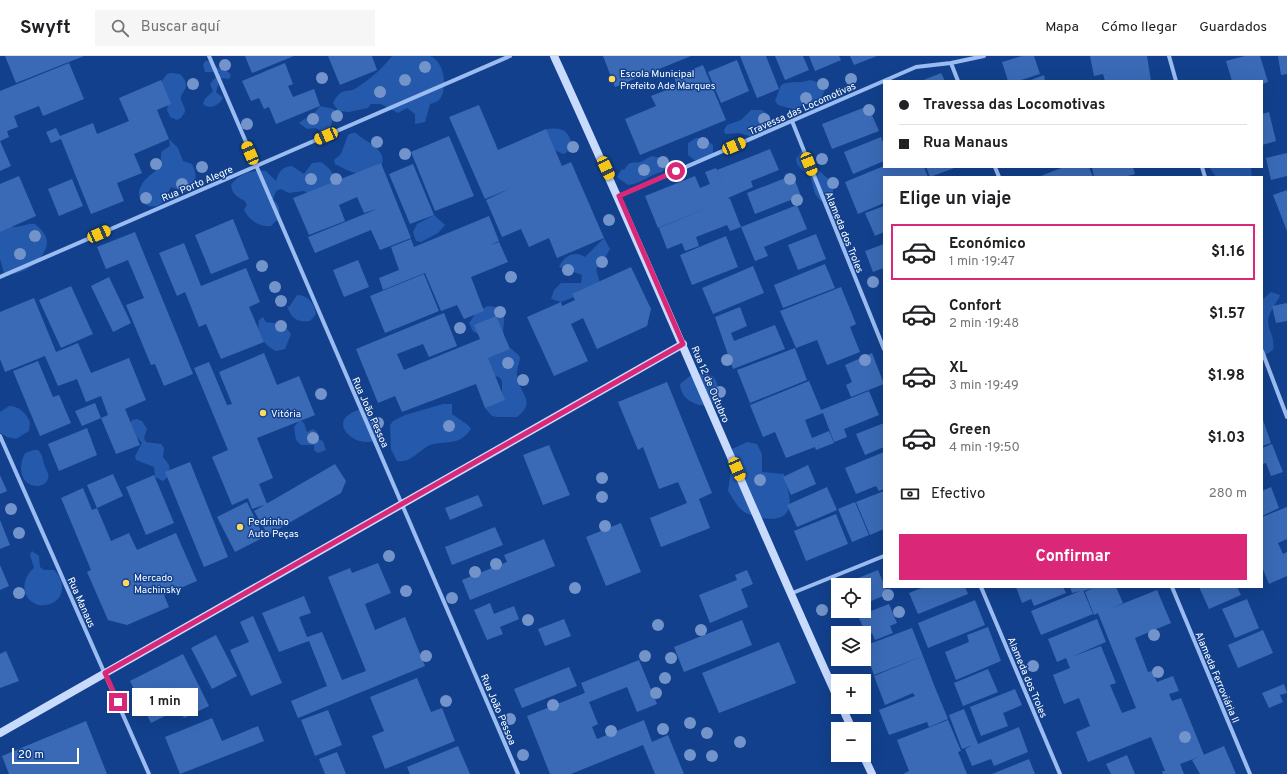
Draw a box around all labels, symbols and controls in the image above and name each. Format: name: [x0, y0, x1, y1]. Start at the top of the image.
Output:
search box: [95, 10, 375, 46]
text: Swyft: [20, 16, 71, 40]
icon: search: [109, 17, 131, 39]
text: Buscar aquí: [141, 18, 220, 37]
text: Mapa: [1045, 19, 1079, 36]
text: Cómo llegar: [1101, 19, 1177, 36]
text: Guardados: [1199, 19, 1267, 36]
place label: Escola Municipal Prefeito Ade Marques: [620, 68, 716, 93]
marker: Escola Municipal Prefeito Ade Marques: [607, 74, 617, 84]
street label: Travessa das Locomotivas: [747, 80, 859, 139]
text: Travessa das Locomotivas: [923, 96, 1105, 115]
car: [313, 126, 339, 146]
text: Rua Manaus: [923, 134, 1008, 153]
car: [721, 136, 747, 156]
car: [240, 140, 260, 166]
car: [799, 151, 819, 177]
car: [595, 155, 617, 181]
route start: [667, 162, 685, 180]
street label: Rua Porto Alegre: [160, 163, 235, 205]
text: Elige un viaje: [899, 188, 1011, 211]
street label: Alameda dos Troles: [821, 190, 866, 275]
car: [86, 224, 112, 244]
icon: car: [901, 234, 937, 270]
text: Económico: [949, 235, 1026, 254]
text: $1.16: [1211, 243, 1245, 262]
text: 1 min · 19:47: [949, 254, 1015, 270]
icon: car: [901, 296, 937, 332]
text: Confort: [949, 297, 1001, 316]
text: $1.57: [1209, 305, 1245, 324]
text: 2 min · 19:48: [949, 316, 1019, 332]
street label: Rua 12 de Outubro: [688, 344, 732, 425]
icon: car: [901, 358, 937, 394]
text: XL: [949, 359, 967, 378]
text: $1.98: [1208, 367, 1245, 386]
street label: Rua João Pessoa: [348, 375, 391, 450]
text: 3 min · 19:49: [949, 378, 1019, 394]
marker: Vitória: [258, 408, 268, 418]
place label: Vitória: [271, 408, 301, 421]
icon: car: [901, 420, 937, 456]
text: Green: [949, 421, 991, 440]
text: $1.03: [1207, 429, 1245, 448]
text: 4 min · 19:50: [949, 440, 1020, 456]
car: [727, 456, 747, 482]
icon: cash: [899, 483, 921, 505]
text: Efectivo: [931, 485, 985, 504]
text: 280 m: [1209, 486, 1247, 502]
place label: Pedrinho Auto Peças: [248, 516, 299, 541]
marker: Pedrinho Auto Peças: [235, 522, 245, 532]
button: Confirmar: [899, 534, 1247, 580]
place label: Mercado Machinsky: [134, 572, 181, 597]
street label: Rua Manaus: [64, 575, 98, 630]
marker: Mercado Machinsky: [121, 578, 131, 588]
map controls: [831, 578, 871, 762]
button: locate: [831, 578, 871, 618]
button: layers: [831, 626, 871, 666]
street label: Alameda Ferroviária II: [1191, 630, 1242, 725]
street label: Alameda dos Troles: [1004, 635, 1050, 720]
street label: Rua João Pessoa: [477, 672, 518, 747]
button: +: [831, 674, 871, 714]
callout: 1 min: [132, 688, 198, 716]
route end: [109, 693, 127, 711]
text: 1 min: [149, 694, 181, 710]
button: −: [831, 722, 871, 762]
scale bar: [12, 746, 79, 765]
text: 20 m: [18, 748, 44, 762]

